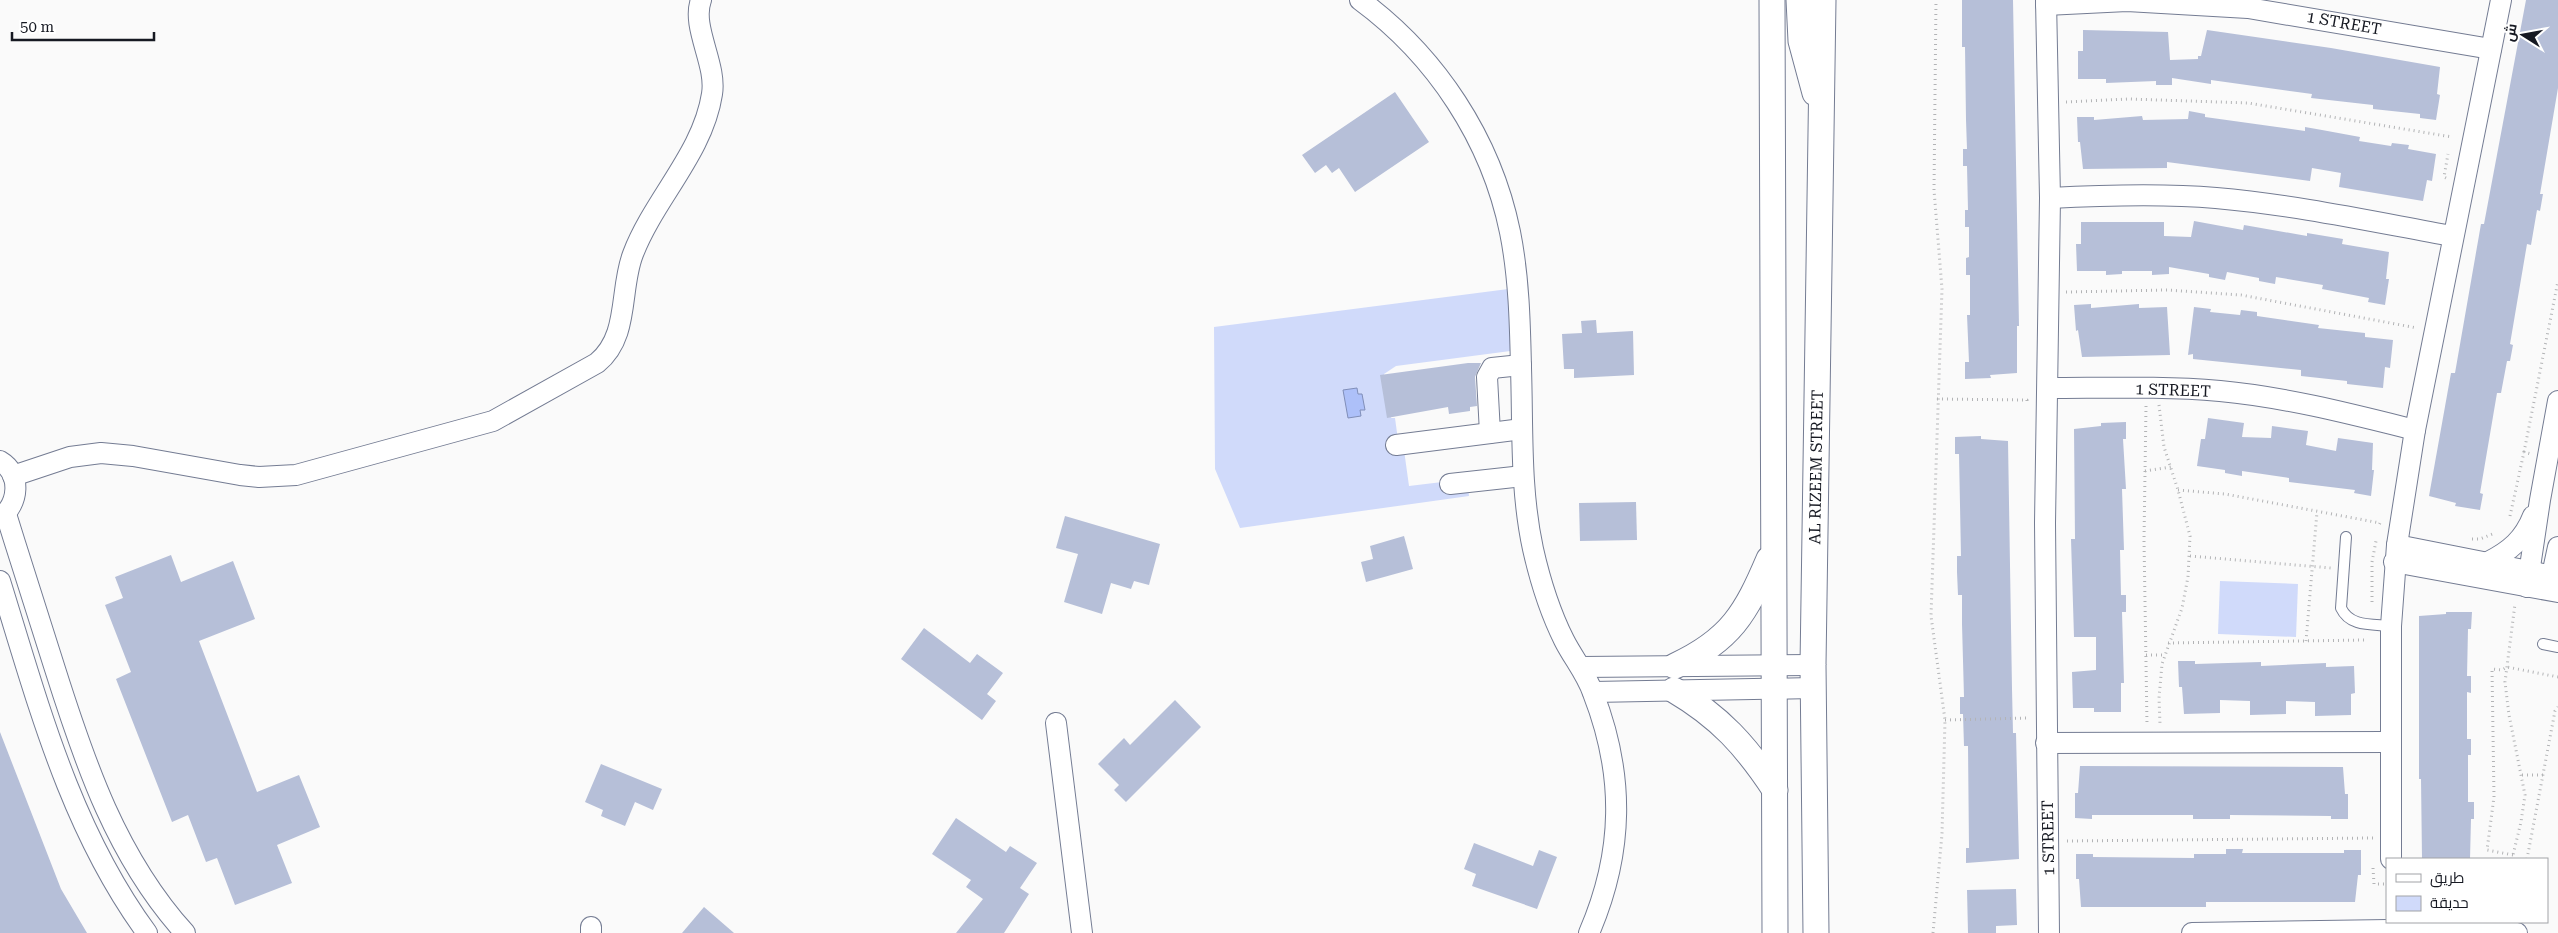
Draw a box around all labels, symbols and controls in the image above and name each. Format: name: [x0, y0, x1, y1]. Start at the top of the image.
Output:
street label: 1 STREET: [2305, 7, 2383, 39]
scale bar: [12, 10, 155, 42]
north arrow: [2498, 10, 2548, 60]
text: 50 m: [20, 18, 55, 36]
text: ش: [2501, 22, 2521, 43]
street label: 1 STREET: [2135, 379, 2211, 401]
street label: AL RIZEEM STREET: [1805, 389, 1827, 544]
street label: 1 STREET: [2038, 800, 2058, 876]
legend: [2386, 858, 2548, 923]
text: طريق: [2430, 869, 2464, 888]
text: حديقة: [2430, 894, 2469, 912]

